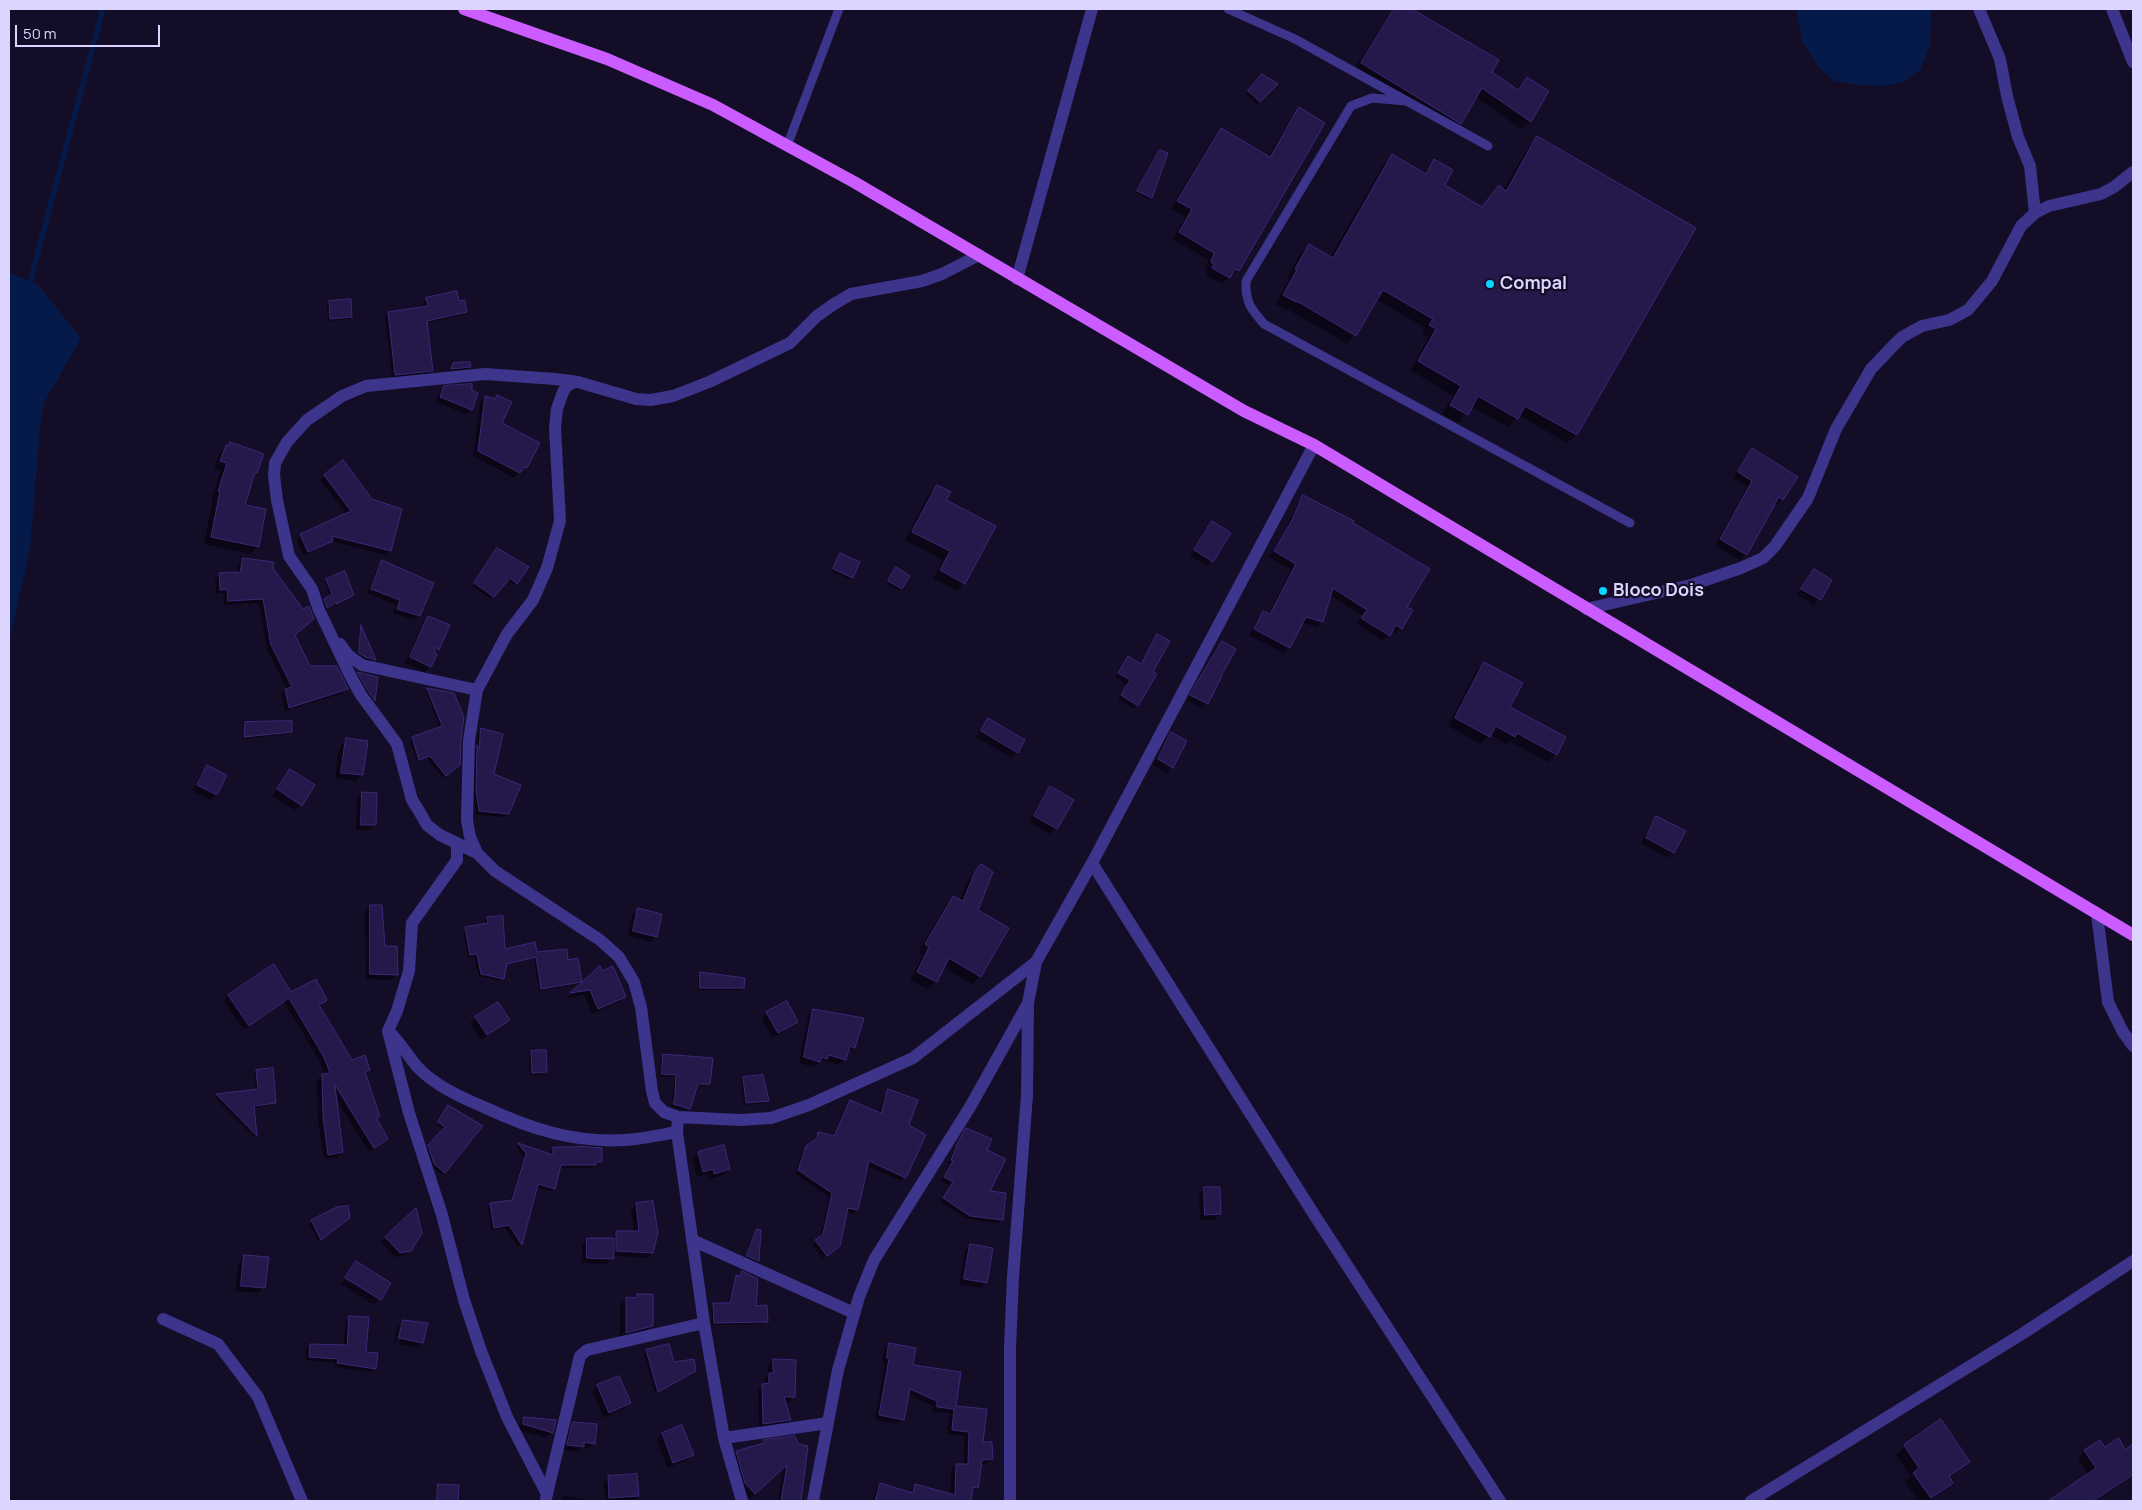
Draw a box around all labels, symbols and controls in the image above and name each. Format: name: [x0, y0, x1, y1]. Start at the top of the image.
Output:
scale bar: [18, 15, 162, 47]
text: 50 m: [23, 23, 57, 44]
place label: Compal: [1500, 273, 1567, 295]
marker: Compal: [1484, 278, 1496, 290]
place label: Bloco Dois: [1613, 580, 1704, 602]
marker: Bloco Dois: [1597, 585, 1609, 597]

